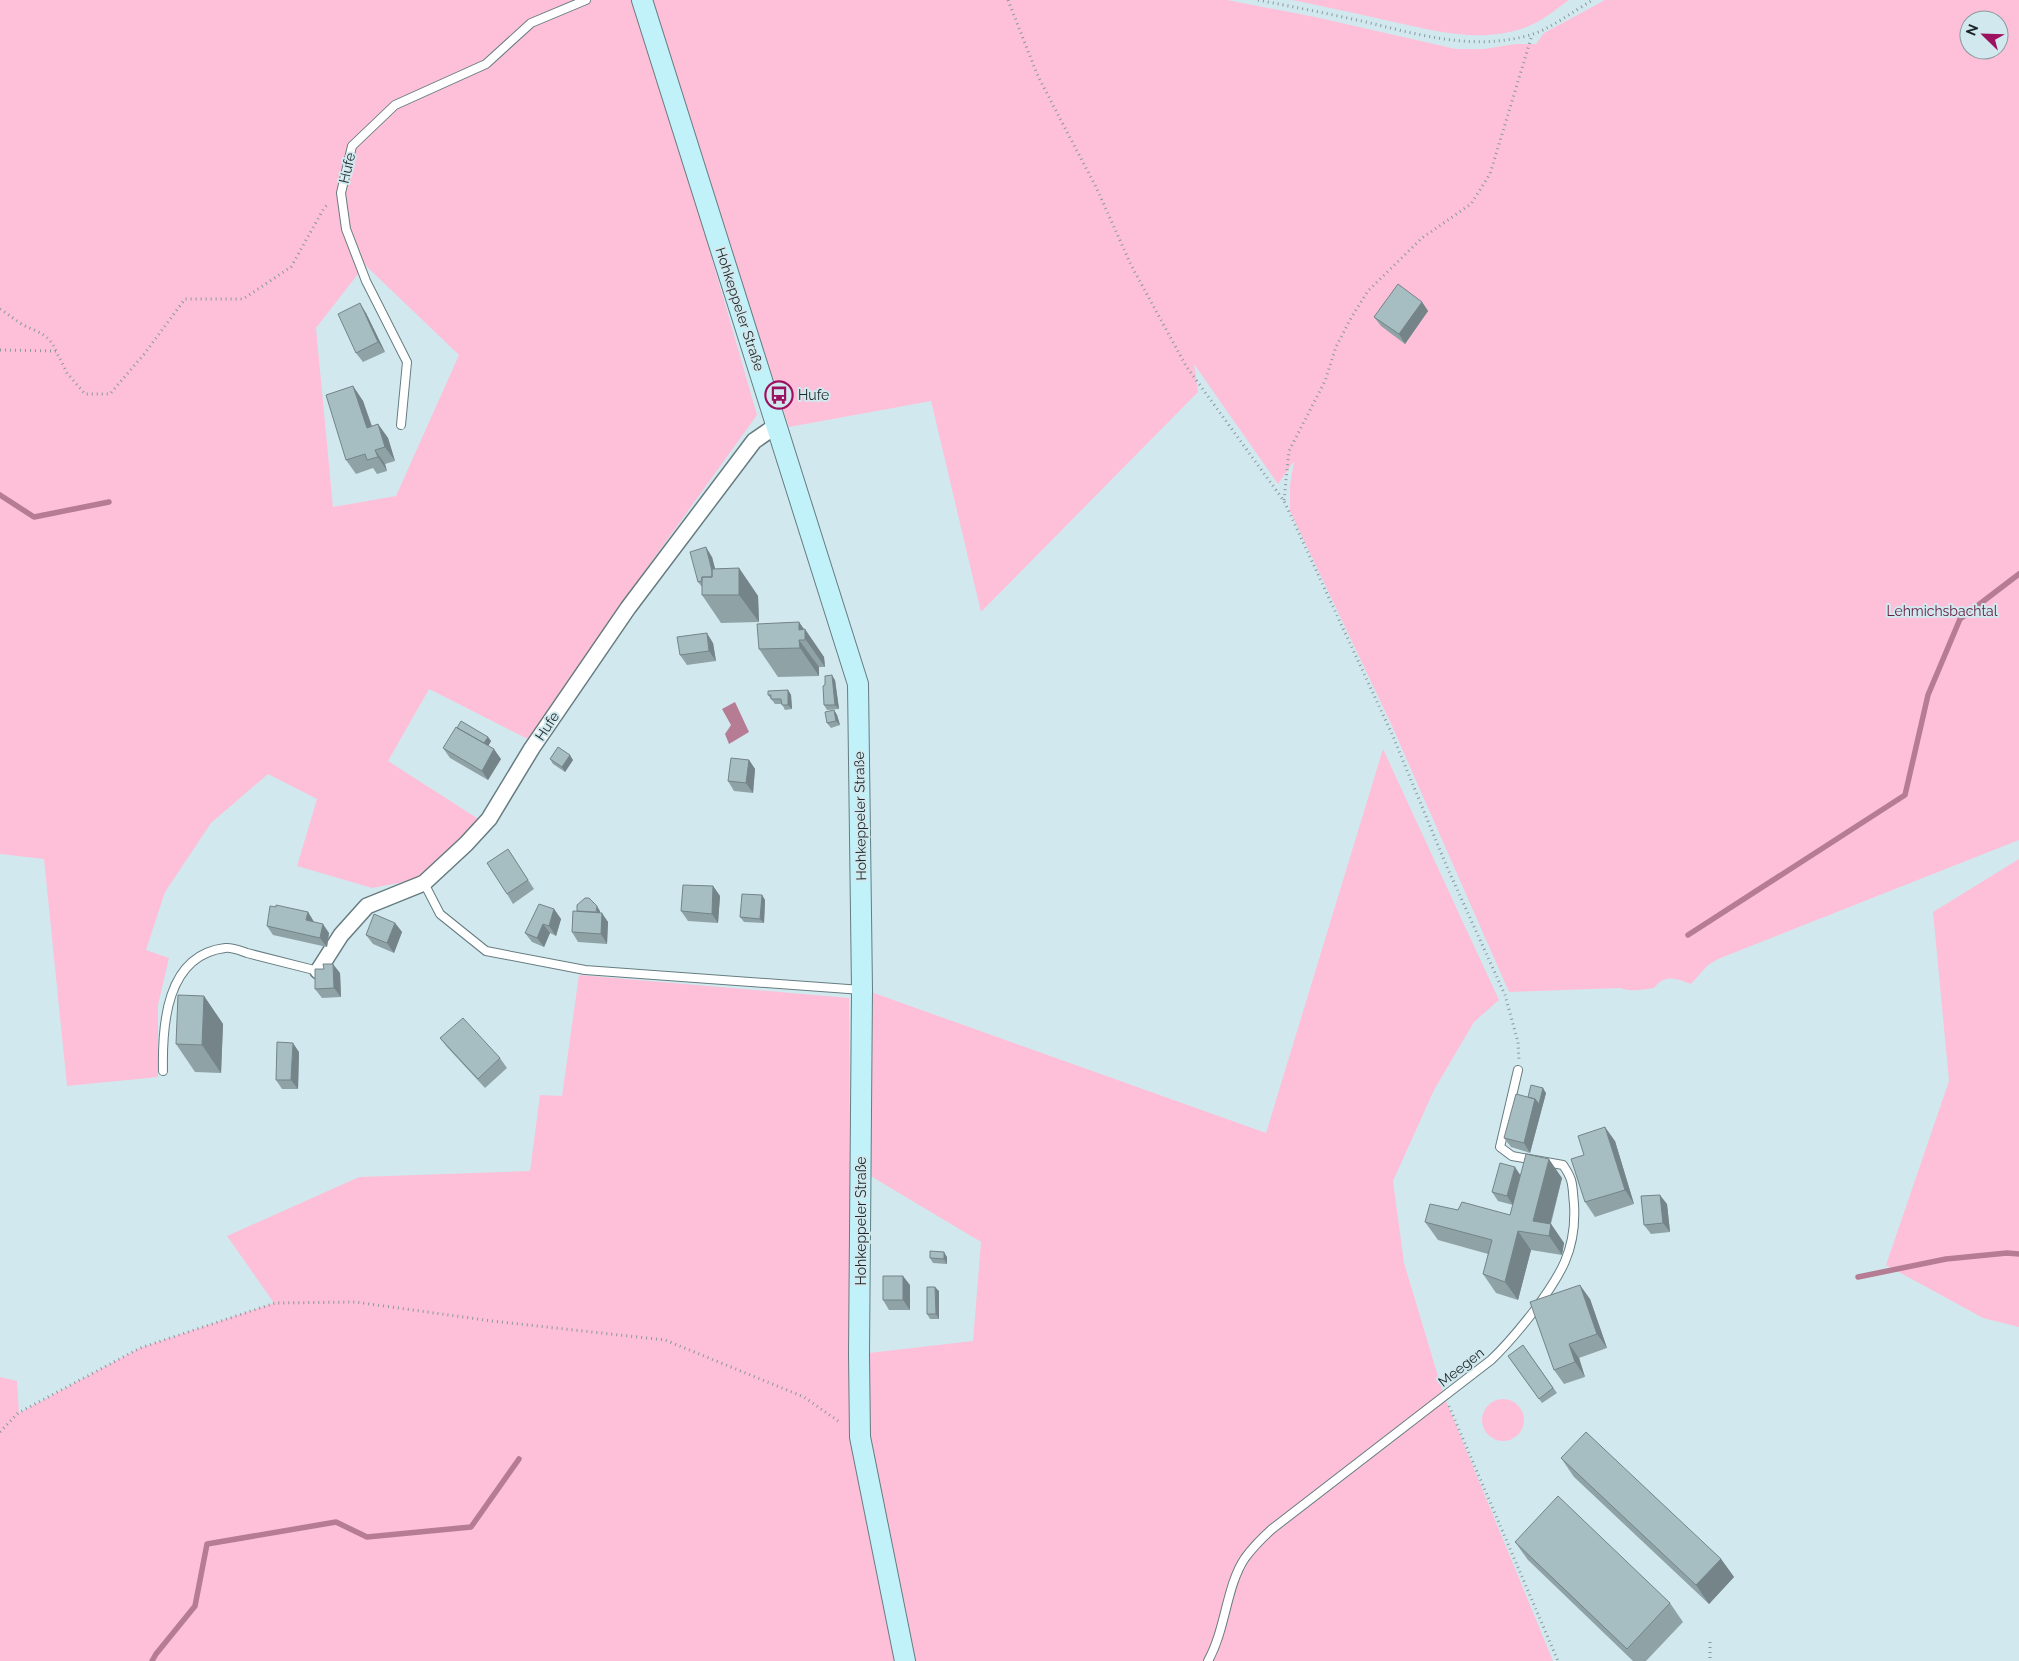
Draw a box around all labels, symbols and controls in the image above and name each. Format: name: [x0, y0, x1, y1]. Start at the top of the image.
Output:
north arrow: [1959, 10, 2009, 60]
text: N: [1963, 22, 1981, 38]
street label: Hufe: [336, 151, 358, 185]
street label: Hohkeppeler Straße: [712, 245, 768, 373]
bus stop icon: Hufe: [764, 380, 794, 410]
place label: Hufe: [798, 387, 829, 403]
park label: Lehmichsbachtal: [1886, 603, 1998, 619]
street label: Hufe: [532, 709, 562, 743]
street label: Hohkeppeler Straße: [851, 751, 869, 881]
street label: Hohkeppeler Straße: [853, 1156, 869, 1286]
street label: Meegen: [1435, 1344, 1487, 1390]

